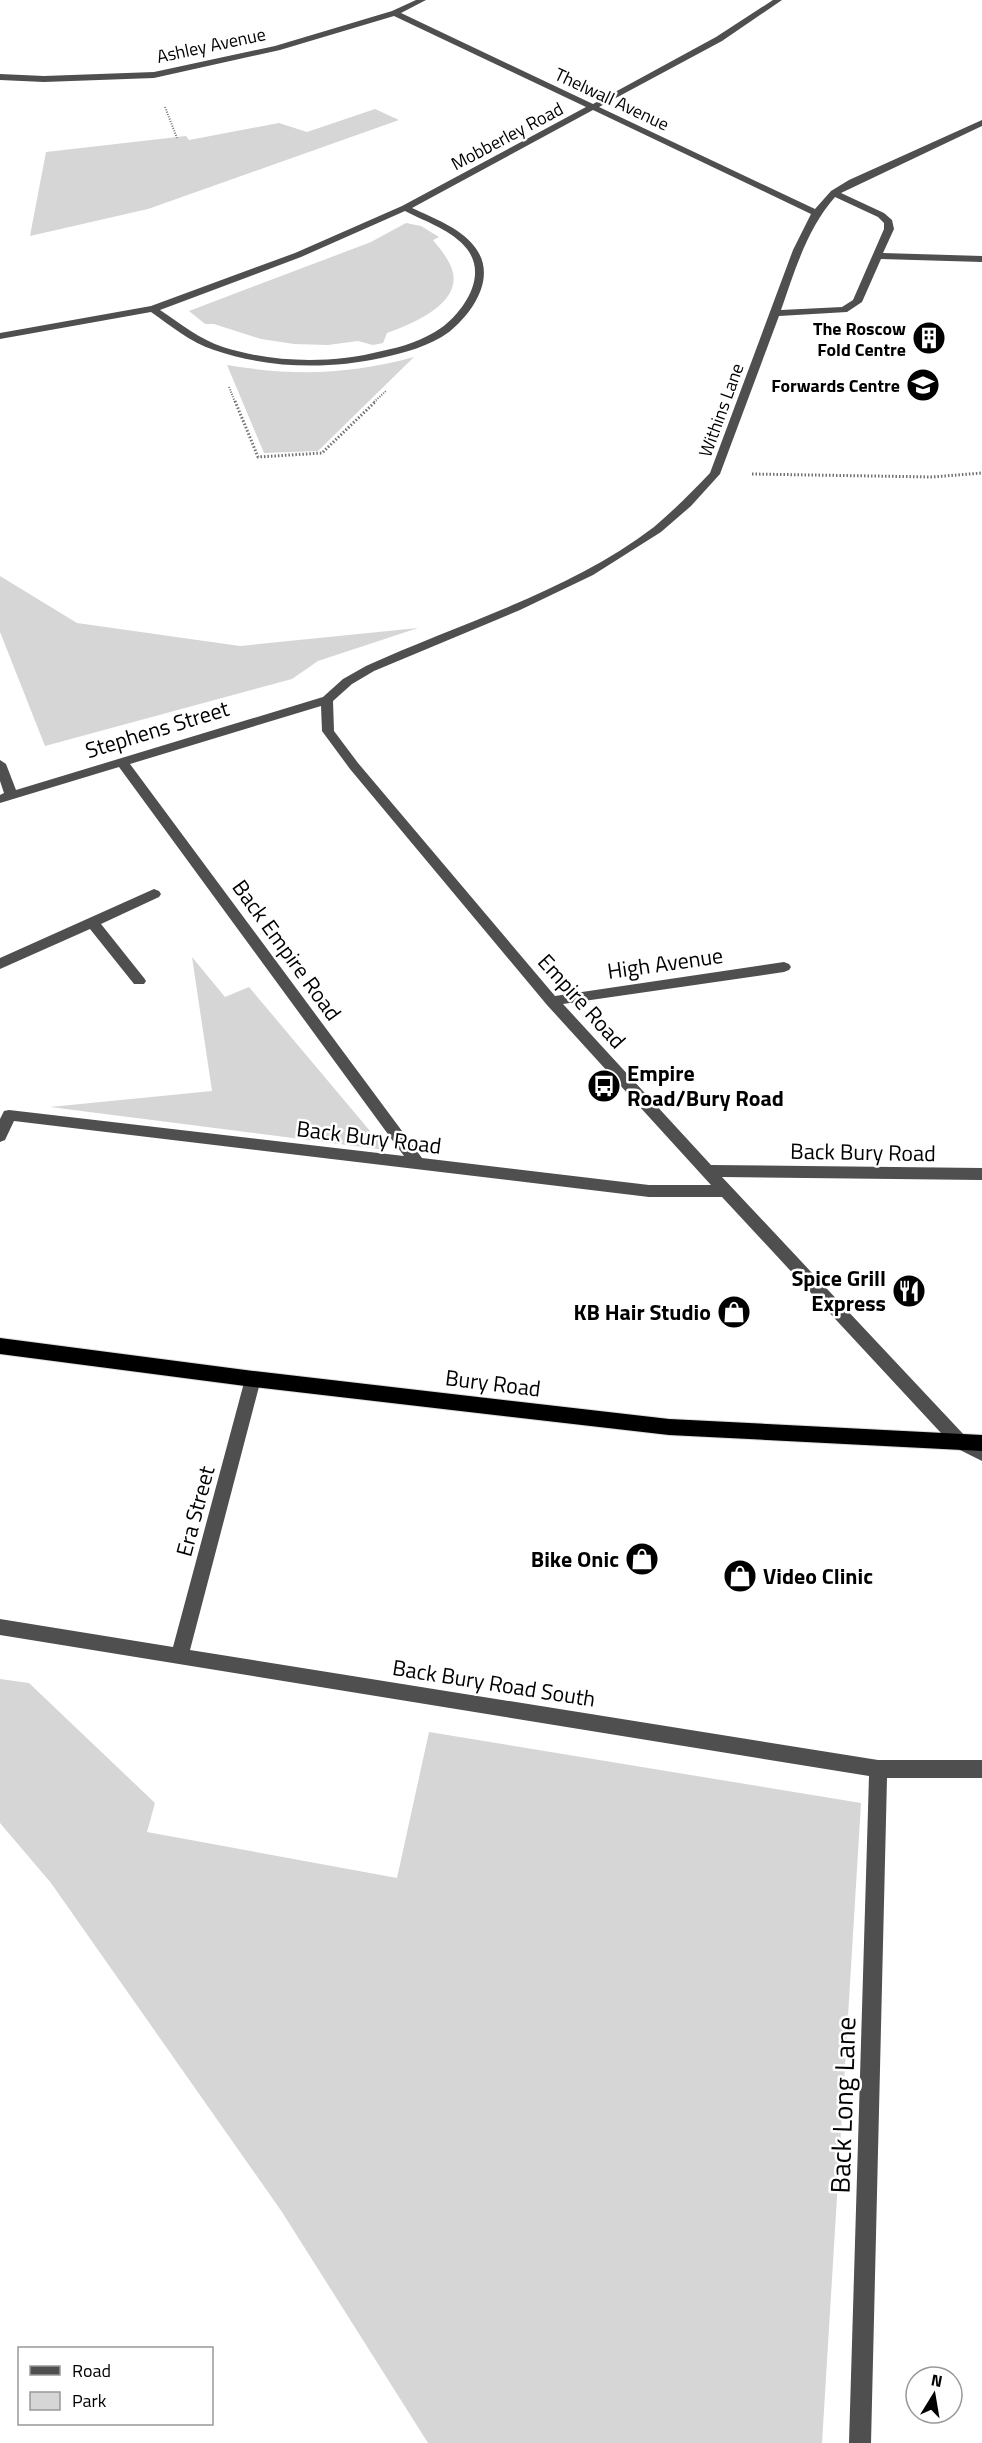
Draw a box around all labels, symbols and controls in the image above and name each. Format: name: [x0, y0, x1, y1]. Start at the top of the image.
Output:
street label: Ashley Avenue: [154, 20, 268, 70]
street label: Thelwall Avenue: [550, 61, 674, 137]
street label: Mobberley Road: [446, 95, 568, 177]
place label: The Roscow Fold Centre: [813, 315, 906, 363]
building icon: The Roscow Fold Centre: [911, 320, 947, 356]
street label: Withins Lane: [692, 359, 750, 461]
school or university icon: Forwards Centre: [905, 367, 941, 403]
place label: Forwards Centre: [771, 372, 900, 399]
street label: Stephens Street: [81, 691, 233, 767]
street label: Back Empire Road: [224, 872, 350, 1028]
street label: High Avenue: [605, 938, 725, 988]
street label: Empire Road: [530, 946, 634, 1056]
place label: Empire Road/Bury Road: [627, 1056, 784, 1115]
bus stop icon: Empire Road/Bury Road: [586, 1068, 622, 1104]
street label: Back Bury Road: [295, 1111, 443, 1163]
street label: Back Bury Road: [790, 1134, 936, 1170]
place label: Spice Grill Express: [791, 1261, 886, 1320]
restaurant icon: Spice Grill Express: [891, 1273, 927, 1309]
shop icon: KB Hair Studio: [716, 1294, 752, 1330]
place label: KB Hair Studio: [573, 1295, 711, 1329]
street label: Bury Road: [443, 1360, 543, 1406]
street label: Era Street: [167, 1462, 223, 1560]
shop icon: Bike Onic: [624, 1541, 660, 1577]
place label: Bike Onic: [531, 1542, 619, 1576]
shop icon: Video Clinic: [722, 1558, 758, 1594]
place label: Video Clinic: [763, 1559, 873, 1593]
street label: Back Bury Road South: [390, 1650, 598, 1716]
street label: Back Long Lane: [818, 2016, 866, 2194]
legend: [18, 2347, 213, 2425]
text: Road: [72, 2357, 111, 2384]
north arrow: [904, 2365, 964, 2425]
text: N: [929, 2367, 945, 2393]
text: Park: [72, 2387, 107, 2414]

